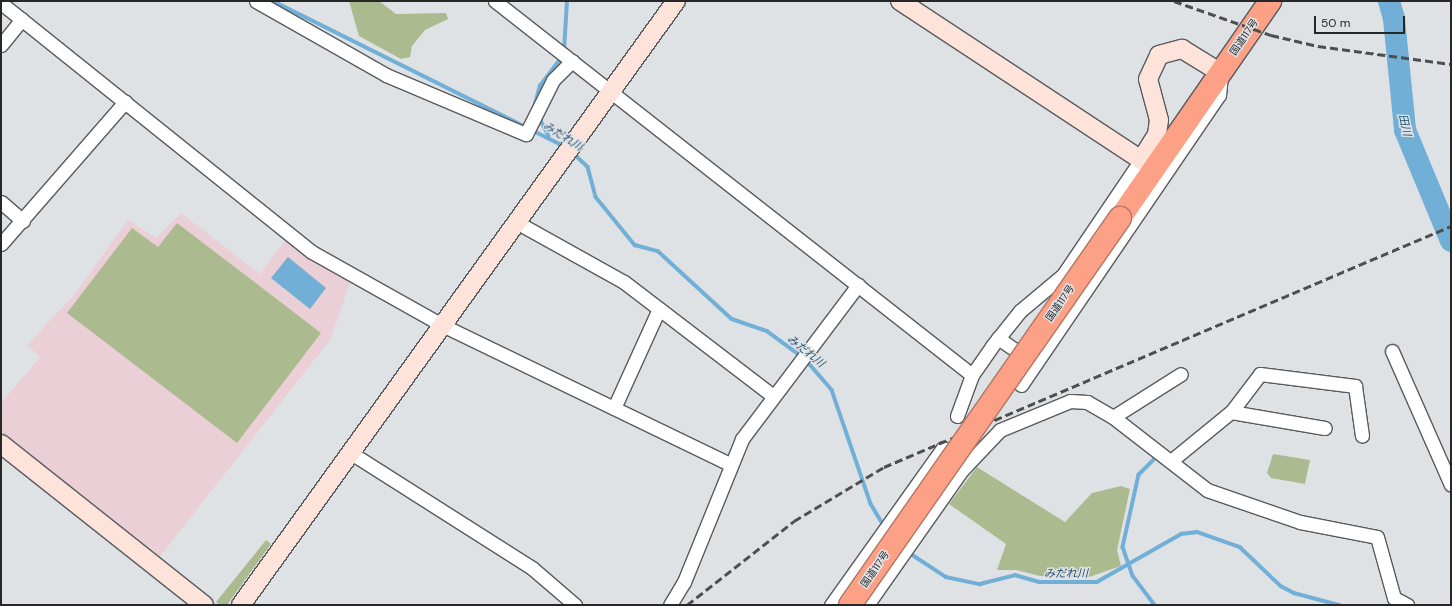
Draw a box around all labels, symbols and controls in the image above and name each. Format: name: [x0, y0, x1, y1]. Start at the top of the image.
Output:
scale bar: [1316, 8, 1407, 34]
text: 50 m: [1321, 15, 1350, 31]
street label: 国道117号: [1227, 16, 1261, 58]
water label: 田川: [1396, 113, 1414, 137]
water label: みだれ川: [541, 119, 585, 153]
street label: 国道117号: [1043, 283, 1077, 323]
water label: みだれ川: [785, 332, 827, 370]
street label: 国道117号: [858, 549, 892, 589]
water label: みだれ川: [1044, 566, 1088, 580]

